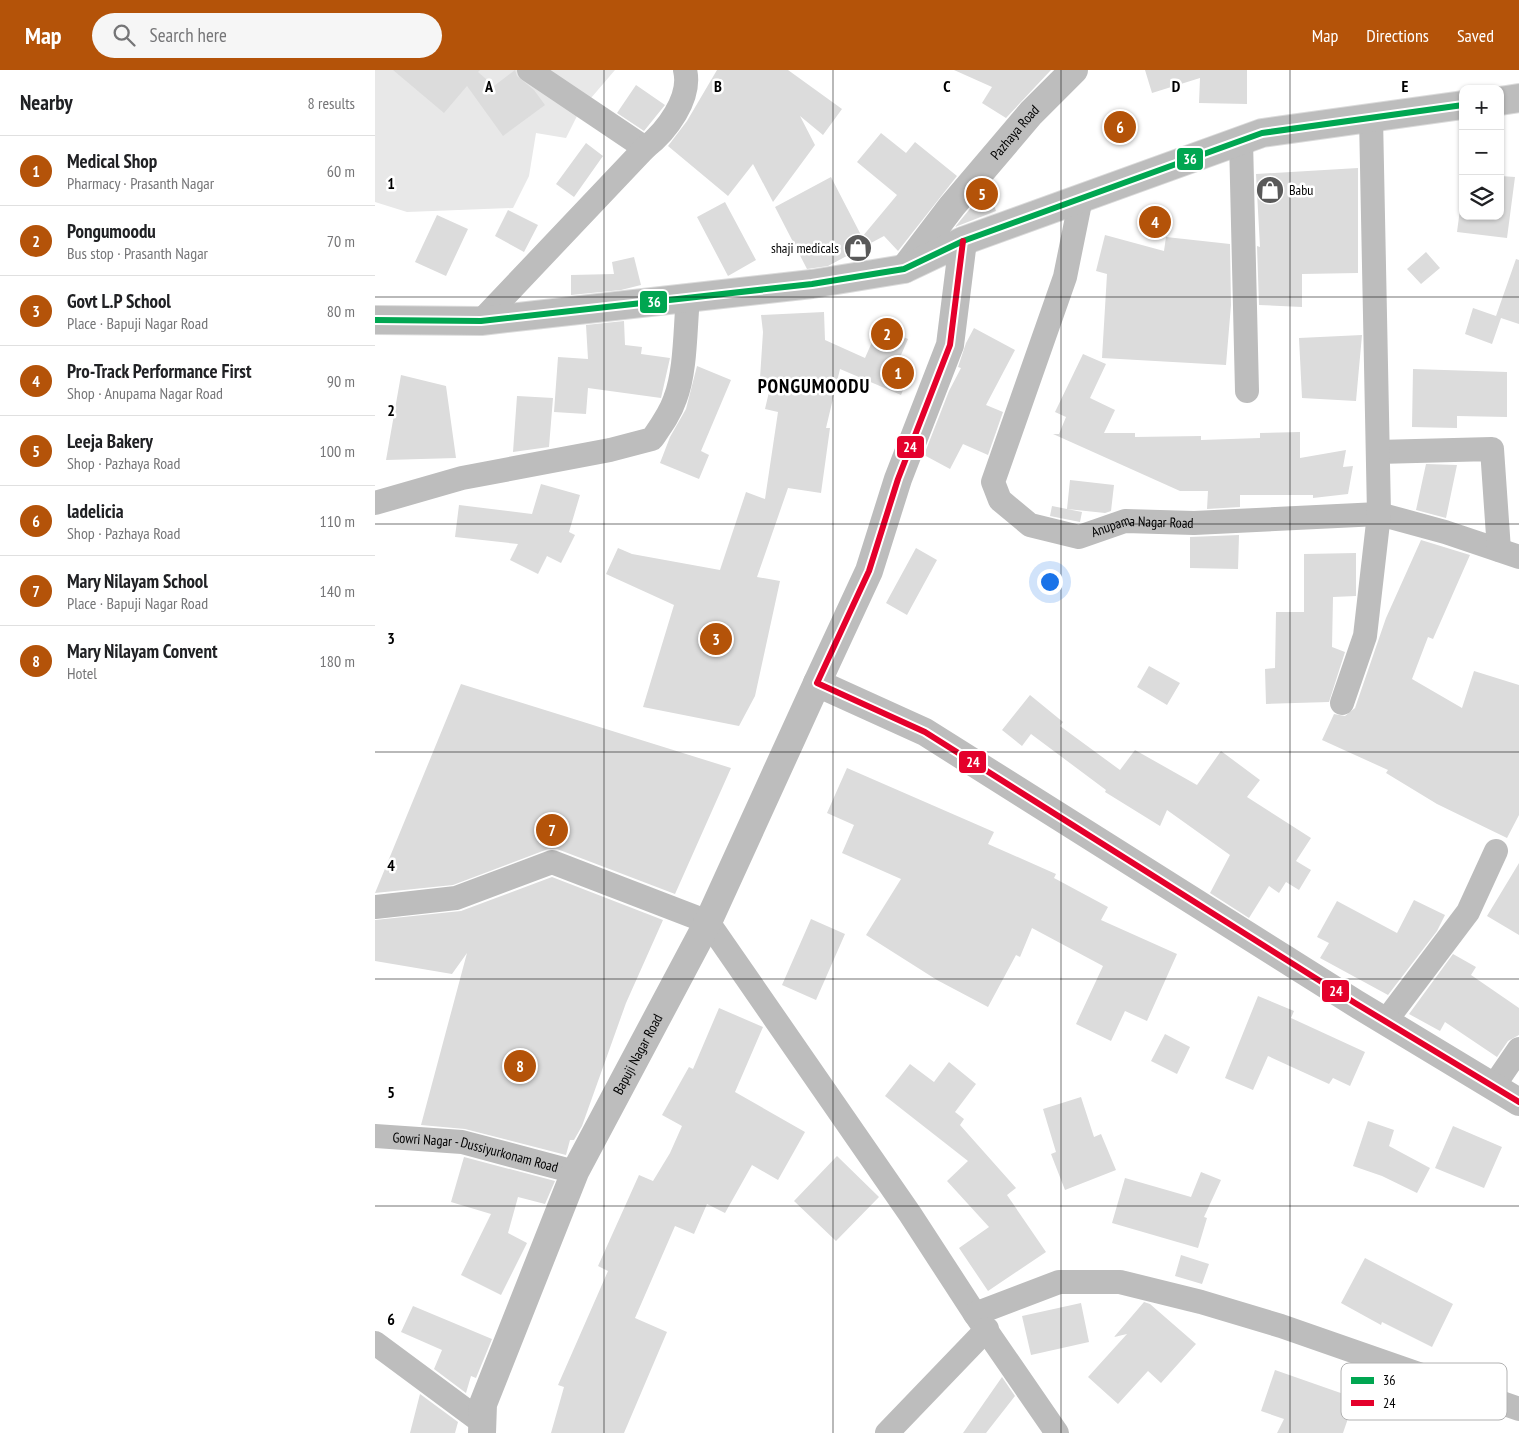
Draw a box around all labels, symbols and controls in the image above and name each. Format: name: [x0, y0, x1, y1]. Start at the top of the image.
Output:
search box: [92, 13, 442, 58]
text: Map: [25, 20, 62, 51]
icon: search: [110, 21, 138, 49]
text: Search here: [150, 23, 227, 47]
text: Map: [1312, 24, 1338, 47]
text: Directions: [1366, 24, 1429, 47]
text: Saved: [1457, 24, 1494, 47]
text: A: [484, 76, 494, 96]
text: B: [714, 76, 722, 96]
text: C: [943, 76, 951, 96]
text: D: [1172, 76, 1181, 96]
text: E: [1402, 76, 1409, 96]
map controls: [1459, 85, 1504, 220]
button: +: [1459, 85, 1504, 130]
text: Nearby: [20, 89, 73, 116]
text: 8 results: [308, 93, 355, 113]
street label: Pazhaya Road: [986, 101, 1043, 163]
pin: 6: [1104, 108, 1136, 146]
button: −: [1459, 130, 1504, 175]
line badge: 36: [1176, 147, 1204, 171]
text: Medical Shop: [67, 149, 157, 173]
text: 36: [1183, 150, 1197, 168]
text: 1: [32, 161, 40, 181]
text: 60 m: [327, 161, 355, 181]
text: Pharmacy · Prasanth Nagar: [67, 173, 214, 193]
text: 1: [387, 173, 395, 193]
pin: 5: [966, 175, 998, 213]
shop icon: Babu: [1255, 175, 1285, 205]
button: layers: [1459, 175, 1504, 220]
place label: Babu: [1289, 181, 1313, 199]
pin: 4: [1139, 203, 1171, 241]
text: Pongumoodu: [67, 219, 156, 243]
text: 2: [32, 231, 40, 251]
text: 70 m: [327, 231, 355, 251]
shop icon: shaji medicals: [843, 233, 873, 263]
place label: shaji medicals: [771, 239, 839, 257]
text: Bus stop · Prasanth Nagar: [67, 243, 208, 263]
text: Govt L.P School: [67, 289, 171, 313]
line badge: 36: [639, 290, 668, 314]
text: 36: [647, 293, 661, 311]
text: 3: [32, 301, 40, 321]
text: 80 m: [327, 301, 355, 321]
text: Place · Bapuji Nagar Road: [67, 313, 208, 333]
pin: 2: [871, 315, 903, 353]
pin: 1: [882, 354, 914, 392]
text: Pro-Track Performance First: [67, 359, 251, 383]
text: 4: [32, 371, 40, 391]
text: 90 m: [327, 371, 355, 391]
district label: PONGUMOODU: [758, 374, 870, 398]
text: Shop · Anupama Nagar Road: [67, 383, 223, 403]
text: 2: [387, 400, 395, 420]
text: Leeja Bakery: [67, 429, 153, 453]
line badge: 24: [896, 435, 925, 459]
text: 24: [903, 438, 917, 456]
text: 5: [32, 441, 40, 461]
text: 100 m: [320, 441, 355, 461]
text: Shop · Pazhaya Road: [67, 453, 180, 473]
text: ladelicia: [67, 499, 124, 523]
text: 6: [32, 511, 40, 531]
text: 110 m: [320, 511, 355, 531]
street label: Anupama Nagar Road: [1089, 511, 1194, 541]
text: Shop · Pazhaya Road: [67, 523, 180, 543]
text: Mary Nilayam School: [67, 569, 208, 593]
your location: [1037, 569, 1063, 595]
text: 7: [32, 581, 40, 601]
text: 140 m: [320, 581, 355, 601]
text: Place · Bapuji Nagar Road: [67, 593, 208, 613]
pin: 3: [700, 620, 732, 658]
text: 3: [387, 628, 395, 648]
text: Mary Nilayam Convent: [67, 639, 217, 663]
text: 8: [32, 651, 40, 671]
text: 180 m: [320, 651, 355, 671]
text: Hotel: [67, 663, 97, 683]
line badge: 24: [958, 750, 987, 774]
text: 24: [966, 753, 980, 771]
pin: 7: [536, 811, 568, 849]
text: 4: [387, 855, 395, 875]
line badge: 24: [1321, 979, 1350, 1003]
text: 24: [1329, 982, 1343, 1000]
street label: Bapuji Nagar Road: [609, 1011, 666, 1098]
pin: 8: [504, 1047, 536, 1085]
text: 5: [387, 1082, 395, 1102]
street label: Gowri Nagar - Dussiyurkonam Road: [392, 1128, 560, 1176]
text: 6: [387, 1309, 395, 1329]
legend: [1341, 1363, 1507, 1420]
text: 36: [1383, 1371, 1396, 1389]
text: 24: [1383, 1394, 1396, 1412]

